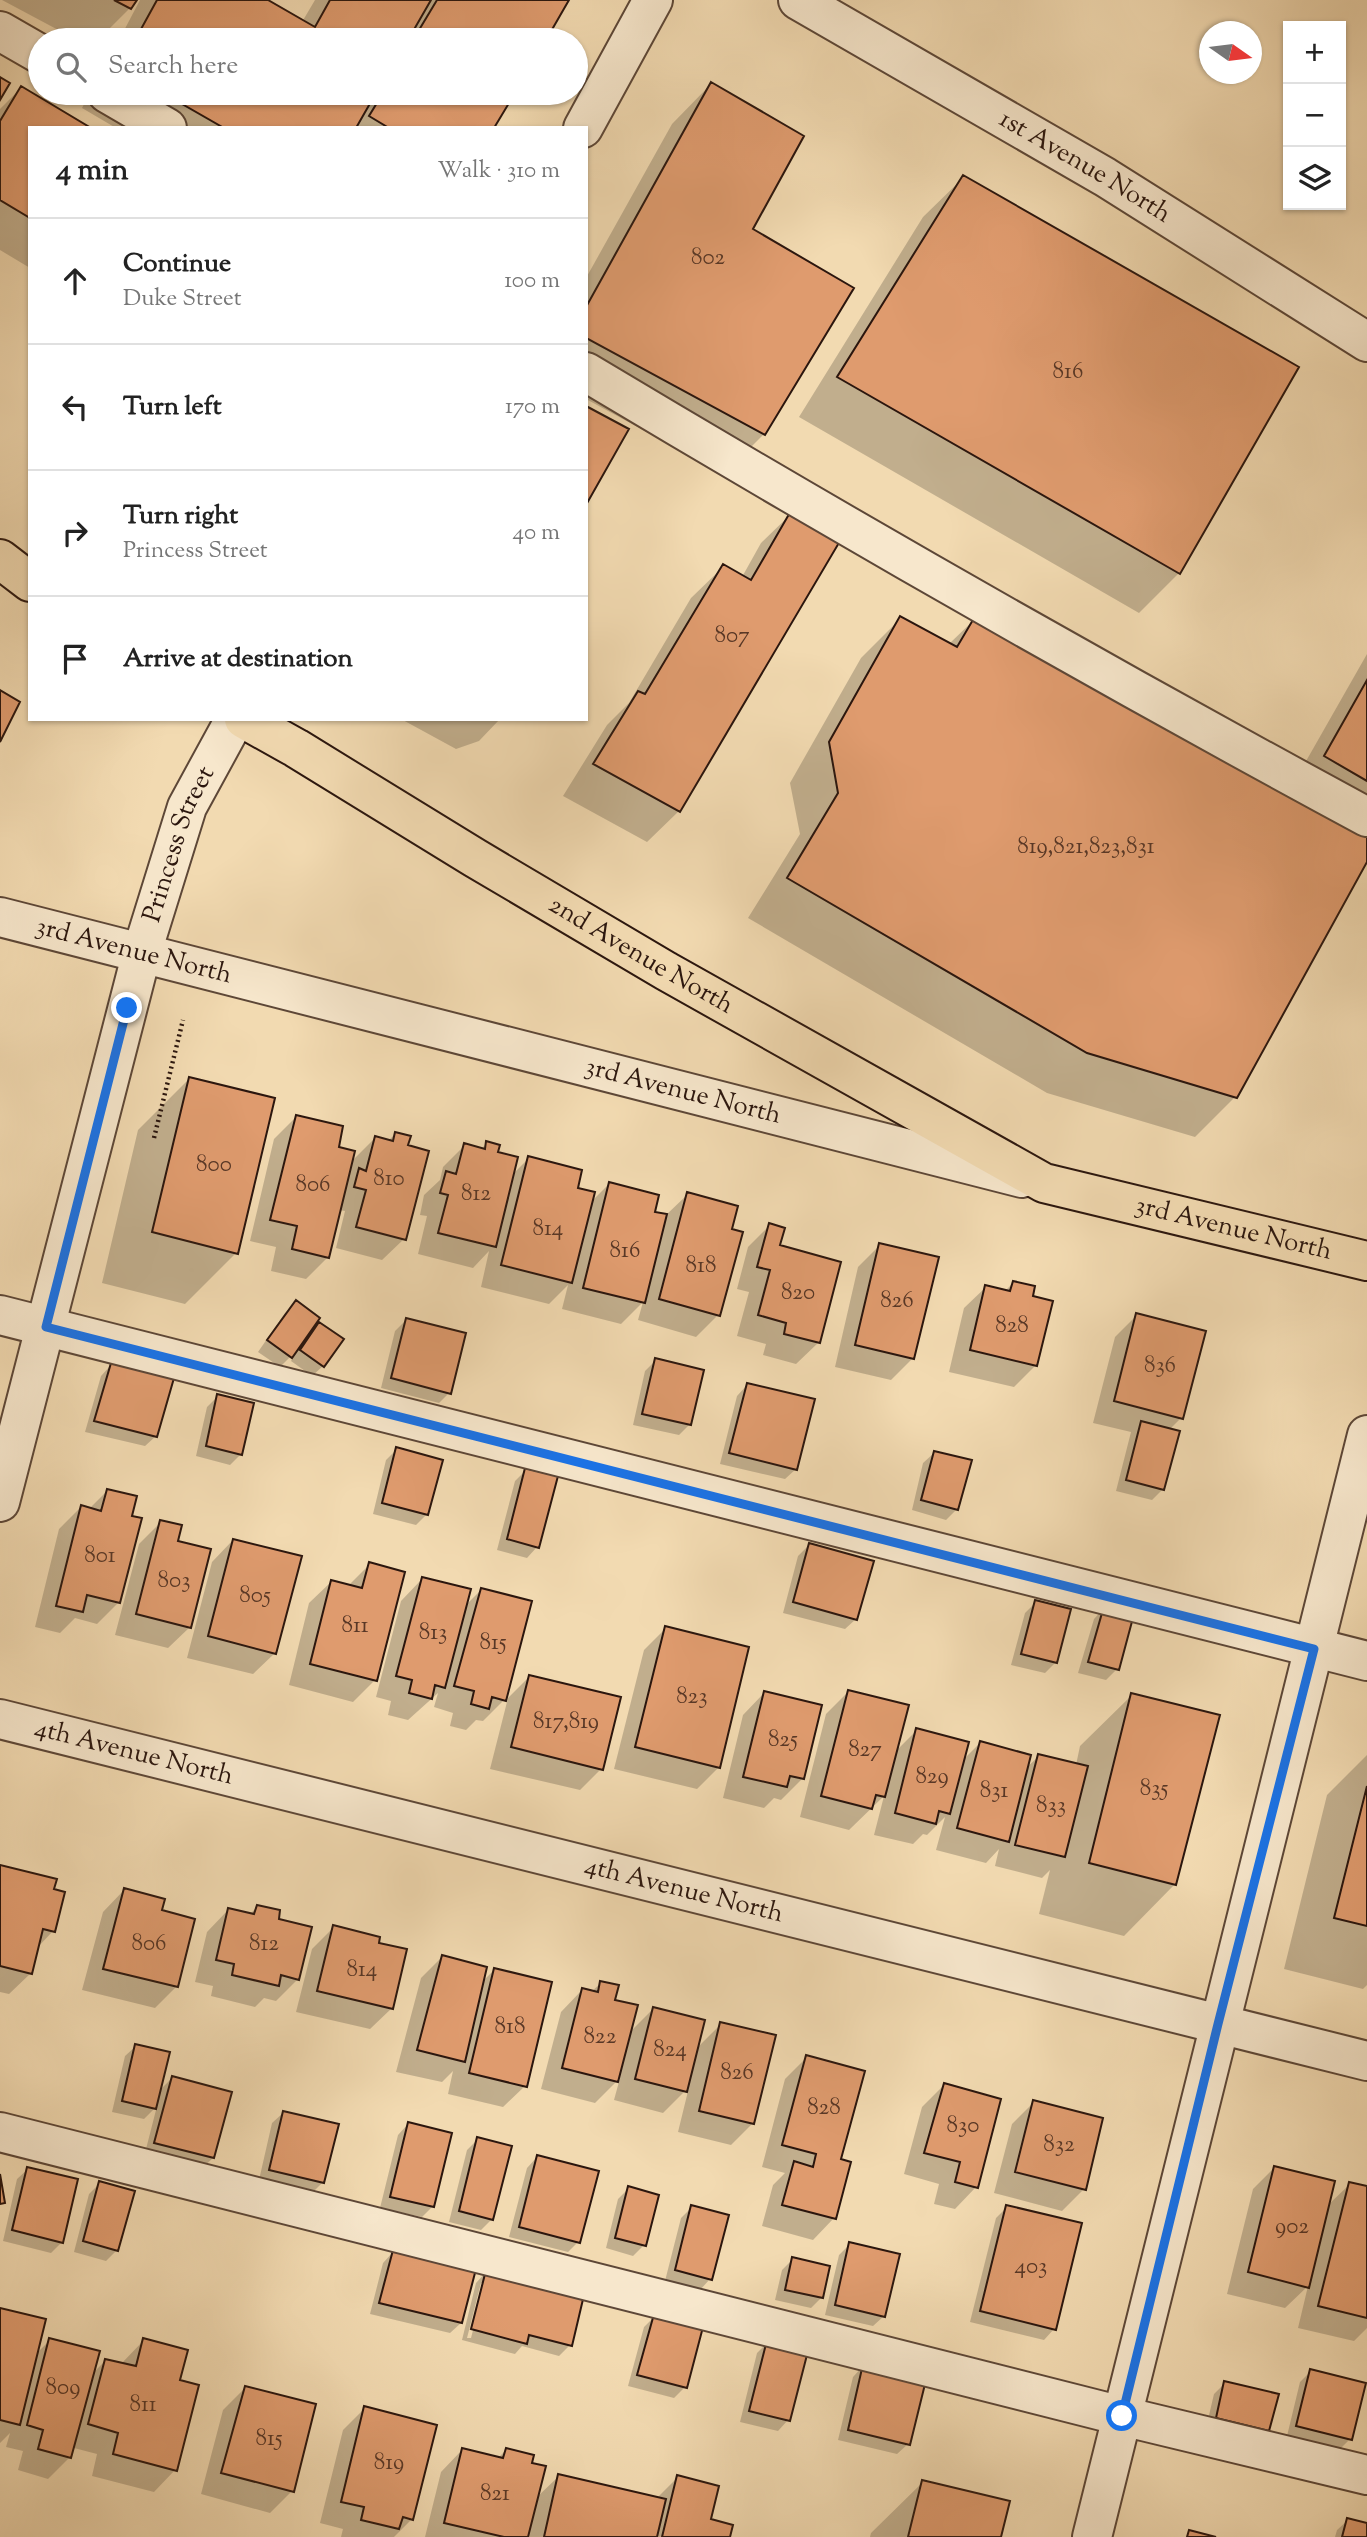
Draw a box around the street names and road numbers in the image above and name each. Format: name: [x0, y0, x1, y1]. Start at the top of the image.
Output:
street label: 1st Avenue North: [992, 101, 1178, 233]
street label: Princess Street: [134, 759, 224, 927]
street label: 2nd Avenue North: [541, 887, 740, 1024]
street label: 3rd Avenue North: [32, 908, 236, 994]
street label: 3rd Avenue North: [581, 1049, 785, 1134]
street label: 3rd Avenue North: [1131, 1187, 1336, 1270]
street label: 4th Avenue North: [31, 1710, 237, 1795]
street label: 4th Avenue North: [581, 1847, 787, 1933]

